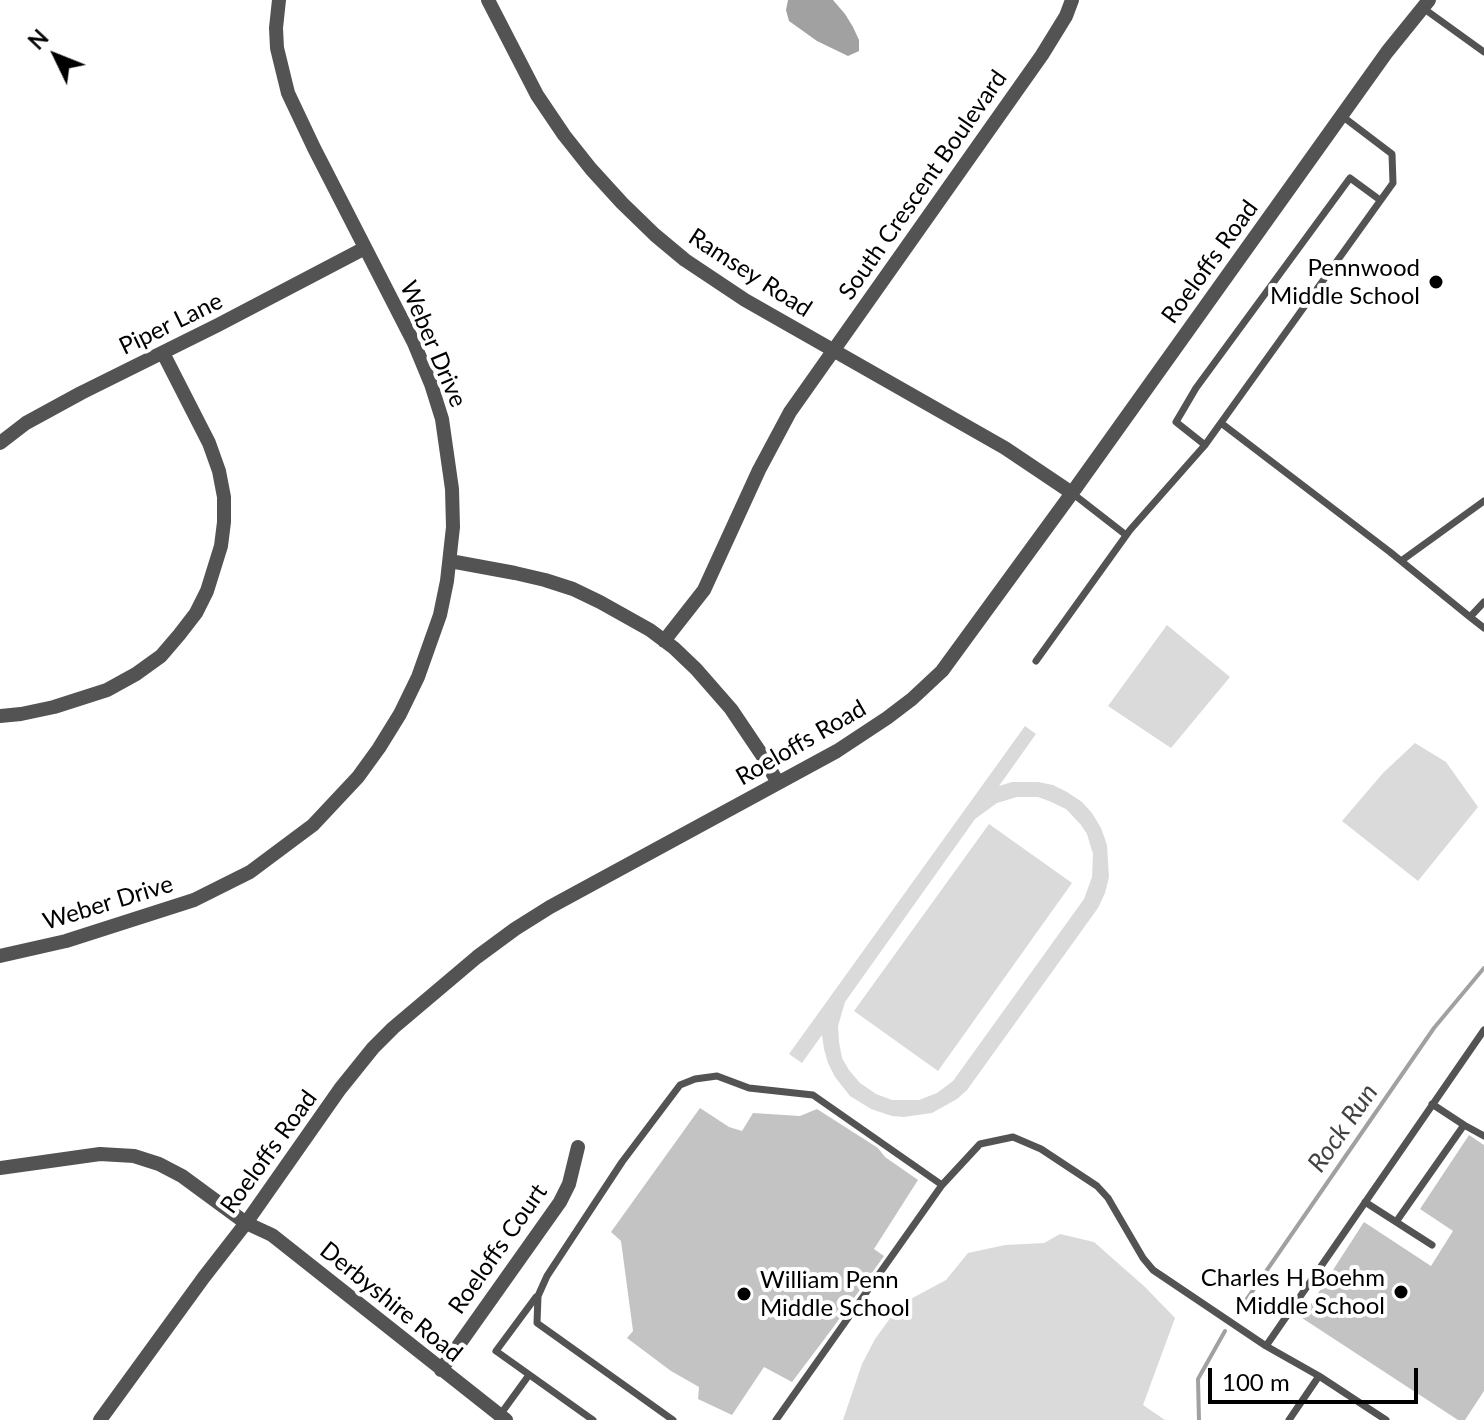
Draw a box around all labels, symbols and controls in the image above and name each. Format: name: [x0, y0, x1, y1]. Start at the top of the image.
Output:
north arrow: [16, 16, 96, 96]
text: N: [22, 24, 54, 55]
street label: South Crescent Boulevard: [833, 65, 1013, 305]
street label: Roeloffs Road: [1156, 195, 1264, 329]
street label: Ramsey Road: [683, 223, 817, 323]
place label: Pennwood Middle School: [1270, 254, 1420, 310]
marker: Pennwood Middle School: [1427, 273, 1445, 291]
street label: Weber Drive: [393, 277, 473, 411]
street label: Piper Lane: [115, 287, 227, 361]
street label: Roeloffs Road: [731, 694, 871, 792]
street label: Weber Drive: [40, 870, 176, 936]
water label: Rock Run: [1301, 1078, 1385, 1178]
street label: Roeloffs Road: [215, 1085, 323, 1219]
street label: Roeloffs Court: [443, 1178, 553, 1320]
street label: Derbyshire Road: [314, 1236, 468, 1368]
place label: Charles H Boehm Middle School: [1201, 1264, 1385, 1320]
place label: William Penn Middle School: [760, 1266, 910, 1322]
marker: Charles H Boehm Middle School: [1392, 1283, 1410, 1301]
marker: William Penn Middle School: [735, 1285, 753, 1303]
scale bar: [1212, 1352, 1422, 1402]
text: 100 m: [1222, 1367, 1290, 1396]

